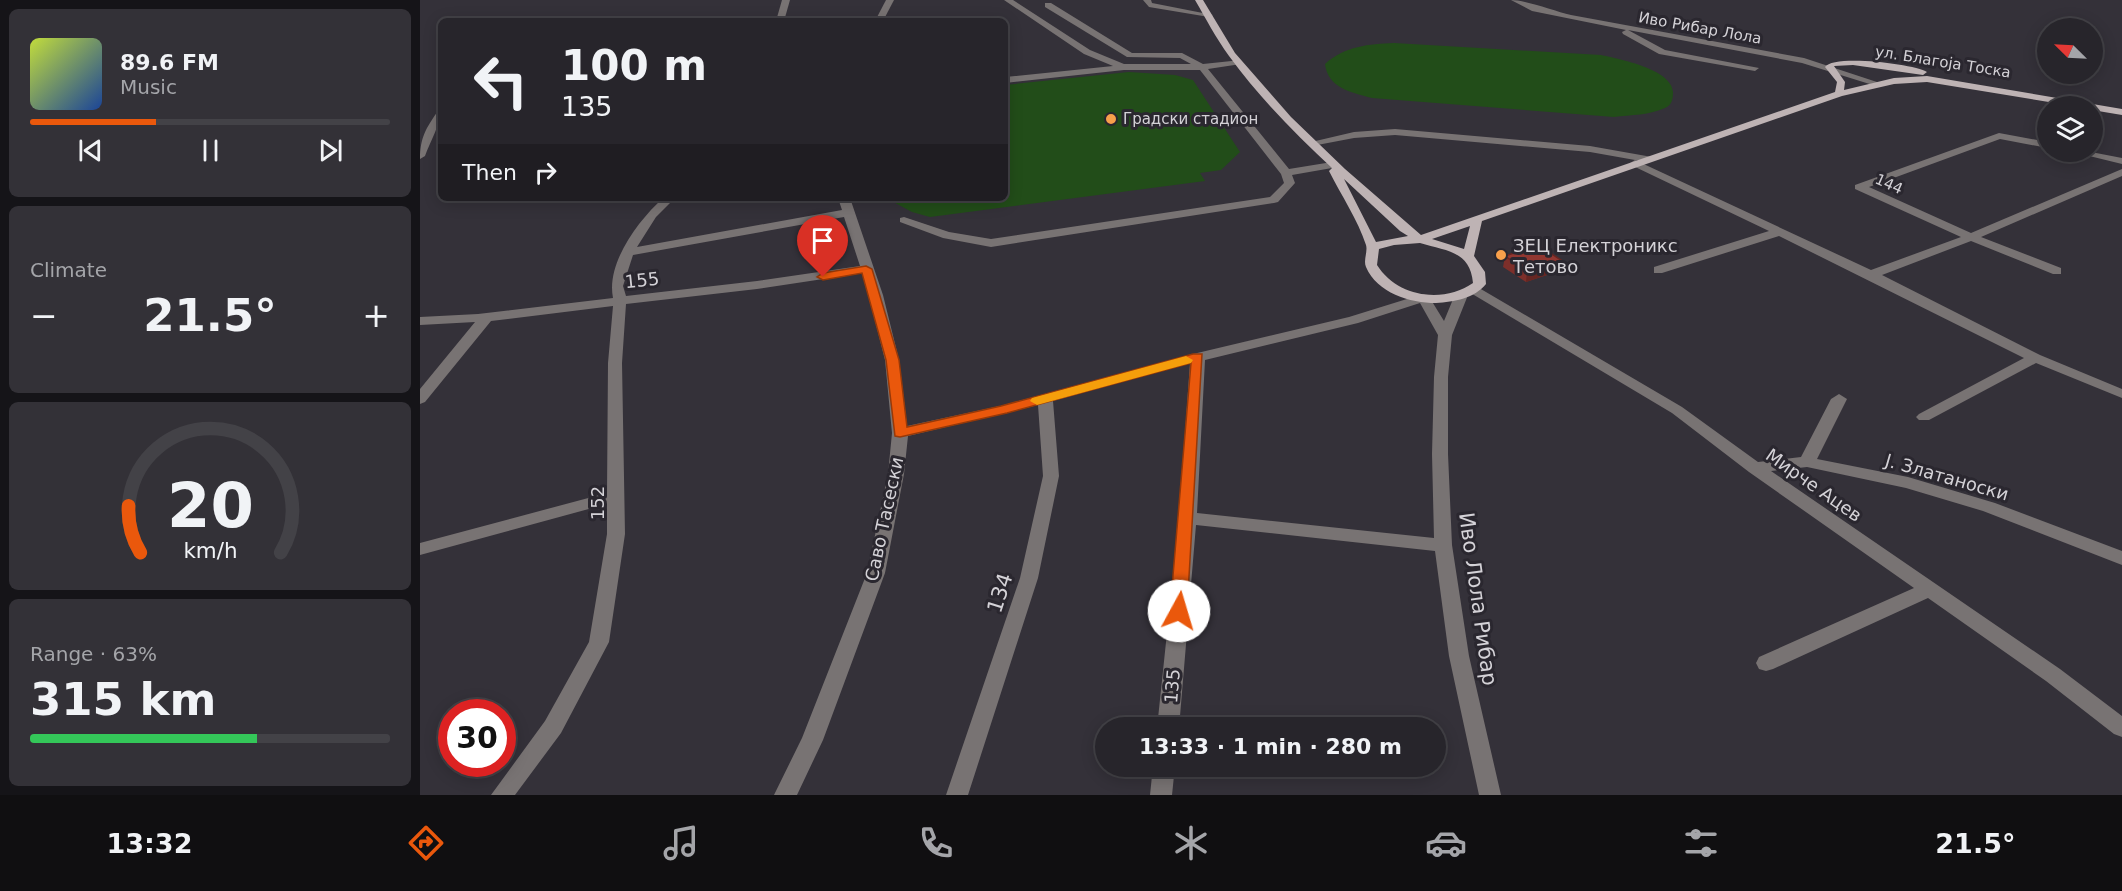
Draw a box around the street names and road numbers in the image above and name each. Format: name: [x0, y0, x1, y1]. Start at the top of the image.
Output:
street label: Иво Рибар Лола: [1637, 8, 1763, 48]
street label: ул. Благоја Тоска: [1874, 42, 2012, 82]
street label: 144: [1872, 170, 1906, 198]
street label: 155: [624, 268, 660, 292]
street label: Мирче Ацев: [1762, 444, 1866, 526]
street label: Ј. Златаноски: [1882, 449, 2011, 505]
street label: Саво Тасески: [861, 455, 907, 583]
street label: 152: [587, 486, 608, 520]
street label: Иво Лола Рибар: [1454, 511, 1502, 687]
street label: 134: [982, 570, 1018, 616]
street label: 135: [1160, 668, 1184, 704]

